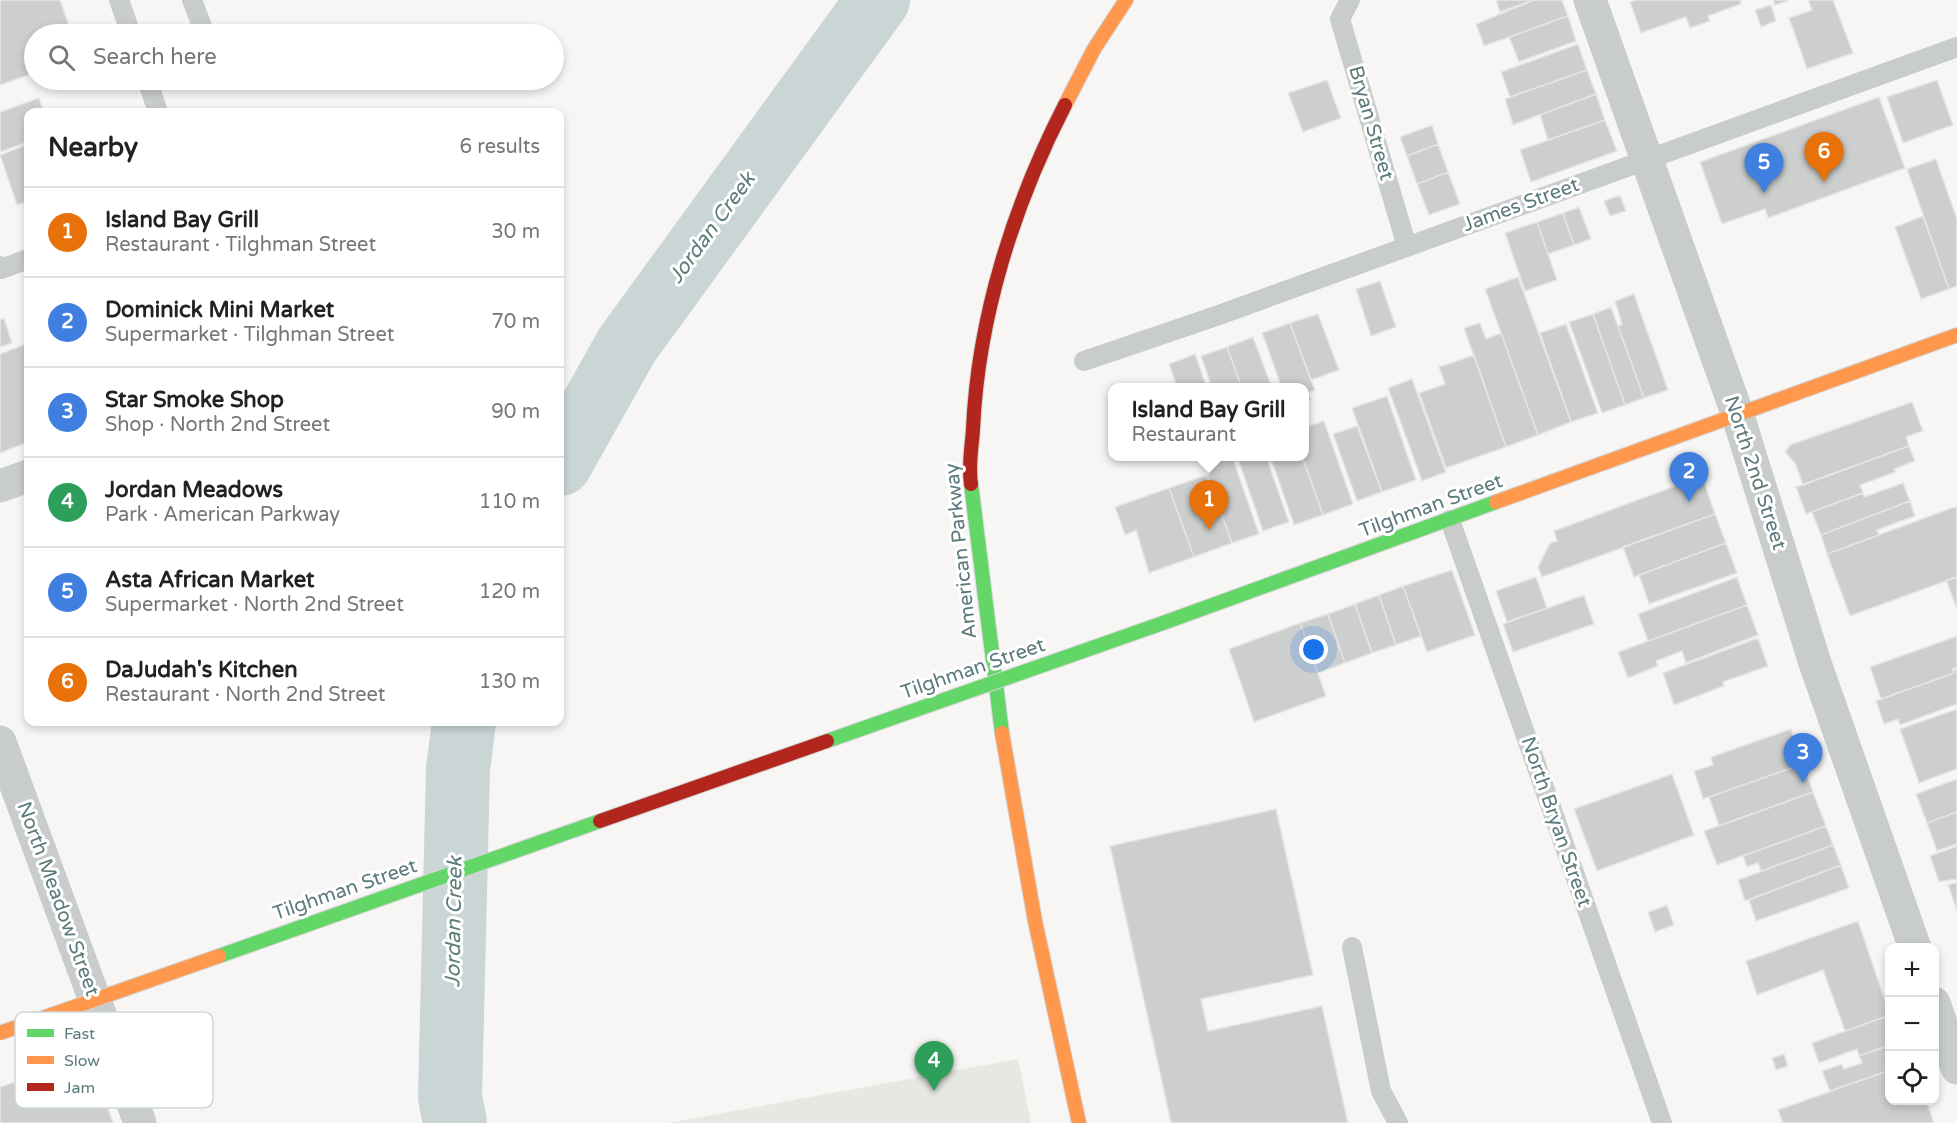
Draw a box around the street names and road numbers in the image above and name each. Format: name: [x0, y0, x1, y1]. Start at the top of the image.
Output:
street label: Bryan Street: [1343, 63, 1399, 183]
street label: James Street: [1459, 173, 1583, 237]
street label: North 2nd Street: [1719, 393, 1791, 553]
street label: American Parkway: [940, 462, 982, 640]
street label: Tilghman Street: [1356, 469, 1506, 543]
street label: Tilghman Street: [898, 633, 1049, 705]
street label: North Bryan Street: [1516, 734, 1597, 911]
street label: North Meadow Street: [12, 799, 104, 1000]
street label: Tilghman Street: [270, 854, 421, 926]

